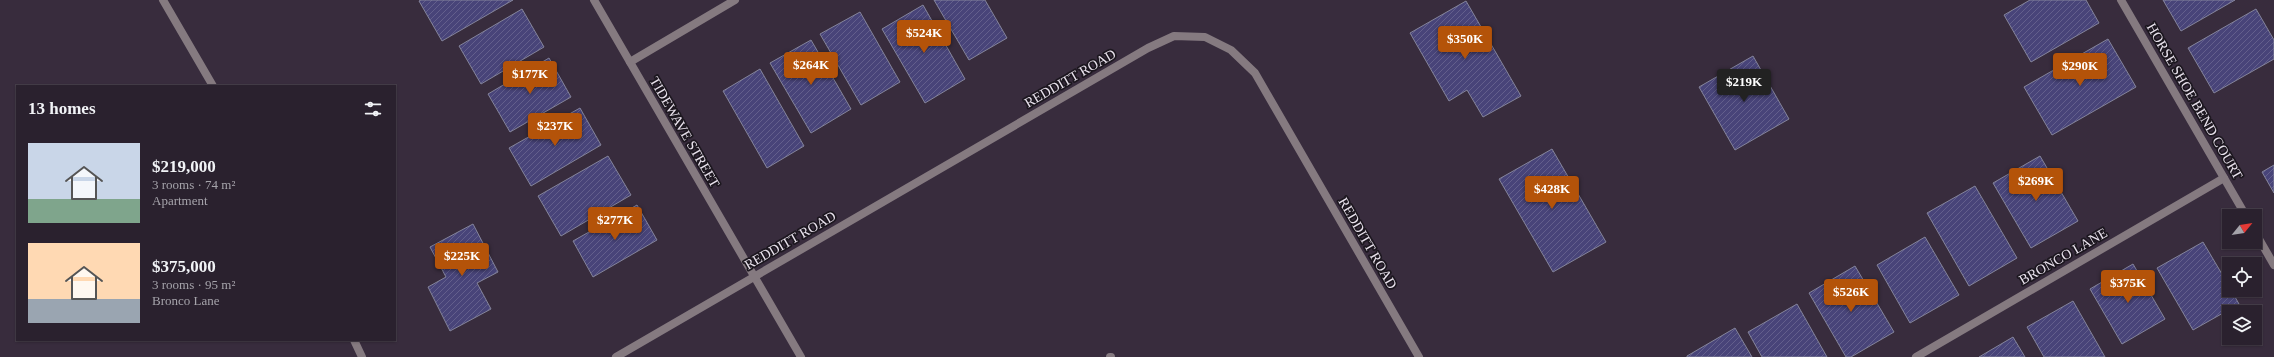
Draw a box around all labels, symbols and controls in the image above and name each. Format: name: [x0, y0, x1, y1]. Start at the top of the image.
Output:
pin: $524K: [896, 20, 952, 54]
street label: HORSE SHOE BEND COURT: [2144, 21, 2246, 182]
text: $524K: [906, 25, 942, 40]
pin: $350K: [1437, 26, 1493, 60]
text: $350K: [1447, 31, 1483, 46]
street label: REDDITT ROAD: [1022, 46, 1119, 111]
pin: $264K: [783, 52, 839, 86]
pin: $290K: [2052, 53, 2108, 87]
text: $264K: [793, 57, 829, 72]
text: $290K: [2062, 58, 2098, 73]
pin: $177K: [502, 61, 558, 95]
text: $177K: [512, 66, 548, 81]
pin: $219K: [1716, 69, 1772, 103]
street label: TIDEWAVE STREET: [647, 74, 723, 191]
text: $219K: [1726, 74, 1762, 89]
icon: filters: [362, 98, 384, 120]
text: 13 homes: [28, 99, 96, 118]
pin: $237K: [527, 113, 583, 147]
text: $237K: [537, 118, 573, 133]
text: $219,000: [152, 157, 216, 176]
icon: home: [60, 159, 108, 207]
pin: $269K: [2008, 168, 2064, 202]
text: $269K: [2018, 173, 2054, 188]
pin: $428K: [1524, 176, 1580, 210]
text: 3 rooms · 74 m²: [152, 177, 235, 192]
text: $428K: [1534, 181, 1570, 196]
text: Apartment: [152, 193, 208, 208]
street label: REDDITT ROAD: [1335, 195, 1400, 292]
pin: $277K: [587, 207, 643, 241]
street label: REDDITT ROAD: [742, 208, 839, 273]
north arrow: [2222, 209, 2262, 249]
map controls: [2222, 209, 2262, 345]
text: $277K: [597, 212, 633, 227]
street label: BRONCO LANE: [2017, 225, 2110, 288]
pin: $225K: [434, 243, 490, 277]
text: $225K: [444, 248, 480, 263]
text: $375,000: [152, 257, 216, 276]
button: locate: [2222, 257, 2262, 297]
icon: home: [60, 259, 108, 307]
pin: $375K: [2100, 270, 2156, 304]
text: $375K: [2110, 275, 2146, 290]
text: 3 rooms · 95 m²: [152, 277, 235, 292]
pin: $526K: [1823, 279, 1879, 313]
text: $526K: [1833, 284, 1869, 299]
text: Bronco Lane: [152, 293, 220, 308]
button: layers: [2222, 305, 2262, 345]

